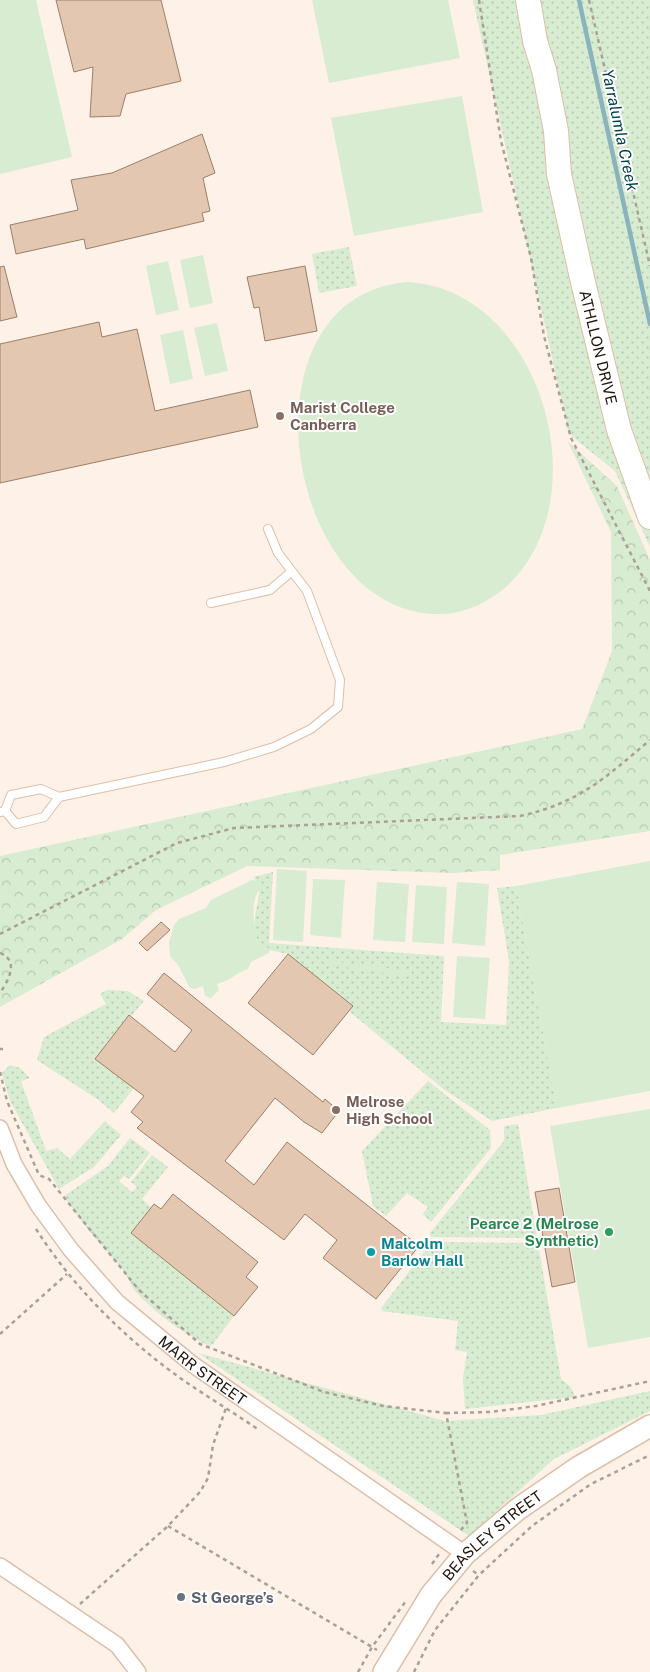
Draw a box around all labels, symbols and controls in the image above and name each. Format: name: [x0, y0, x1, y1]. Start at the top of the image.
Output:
water label: Yarralumla Creek: [598, 68, 642, 193]
street label: ATHLLON DRIVE: [577, 288, 621, 406]
place label: Marist College Canberra: [290, 399, 395, 433]
marker: Marist College Canberra: [274, 410, 286, 422]
place label: Melrose High School: [346, 1093, 433, 1127]
marker: Melrose High School: [330, 1104, 342, 1116]
place label: Pearce 2 (Melrose Synthetic): [470, 1215, 599, 1249]
marker: Pearce 2 (Melrose Synthetic): [603, 1226, 615, 1238]
place label: Malcolm Barlow Hall: [381, 1235, 464, 1269]
marker: Malcolm Barlow Hall: [365, 1246, 377, 1258]
street label: MARR STREET: [156, 1332, 250, 1408]
street label: BEASLEY STREET: [439, 1487, 545, 1583]
place label: St George’s: [191, 1589, 274, 1606]
marker: St George’s: [175, 1591, 187, 1603]

